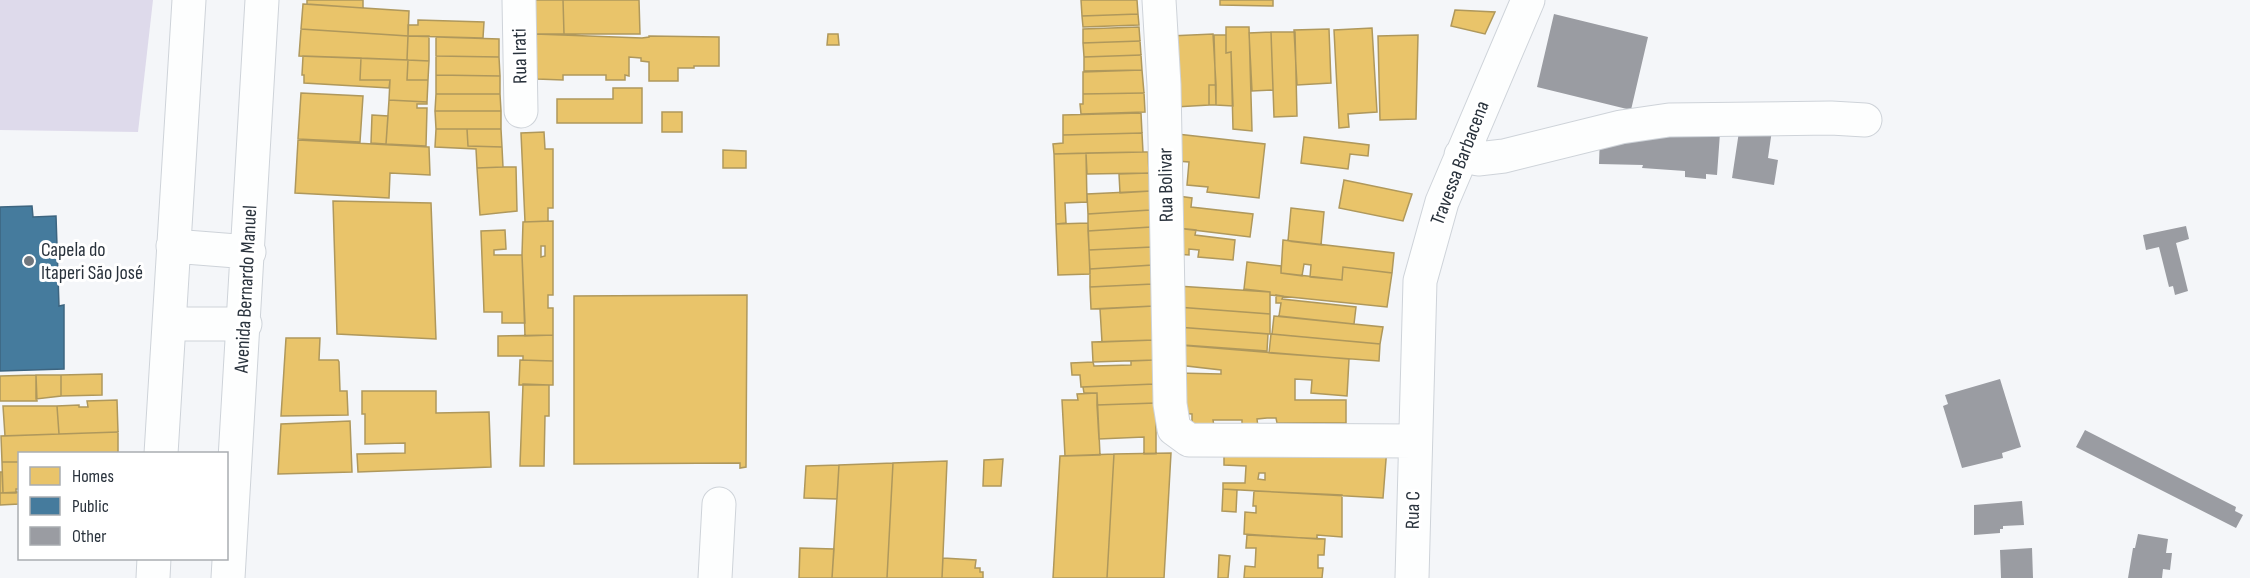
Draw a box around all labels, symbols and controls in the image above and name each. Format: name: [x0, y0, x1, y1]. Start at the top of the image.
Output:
street label: Rua Irati: [508, 28, 532, 84]
street label: Travessa Barbacena: [1425, 98, 1495, 228]
street label: Rua Bolivar: [1153, 147, 1179, 222]
street label: Avenida Bernardo Manuel: [230, 205, 262, 374]
place label: Capela do Itaperi São José: [41, 238, 143, 285]
marker: Capela do Itaperi São José: [22, 254, 36, 268]
legend: [18, 452, 228, 560]
text: Homes: [72, 466, 114, 487]
street label: Rua C: [1401, 491, 1425, 529]
text: Public: [72, 496, 109, 517]
text: Other: [72, 526, 106, 547]

